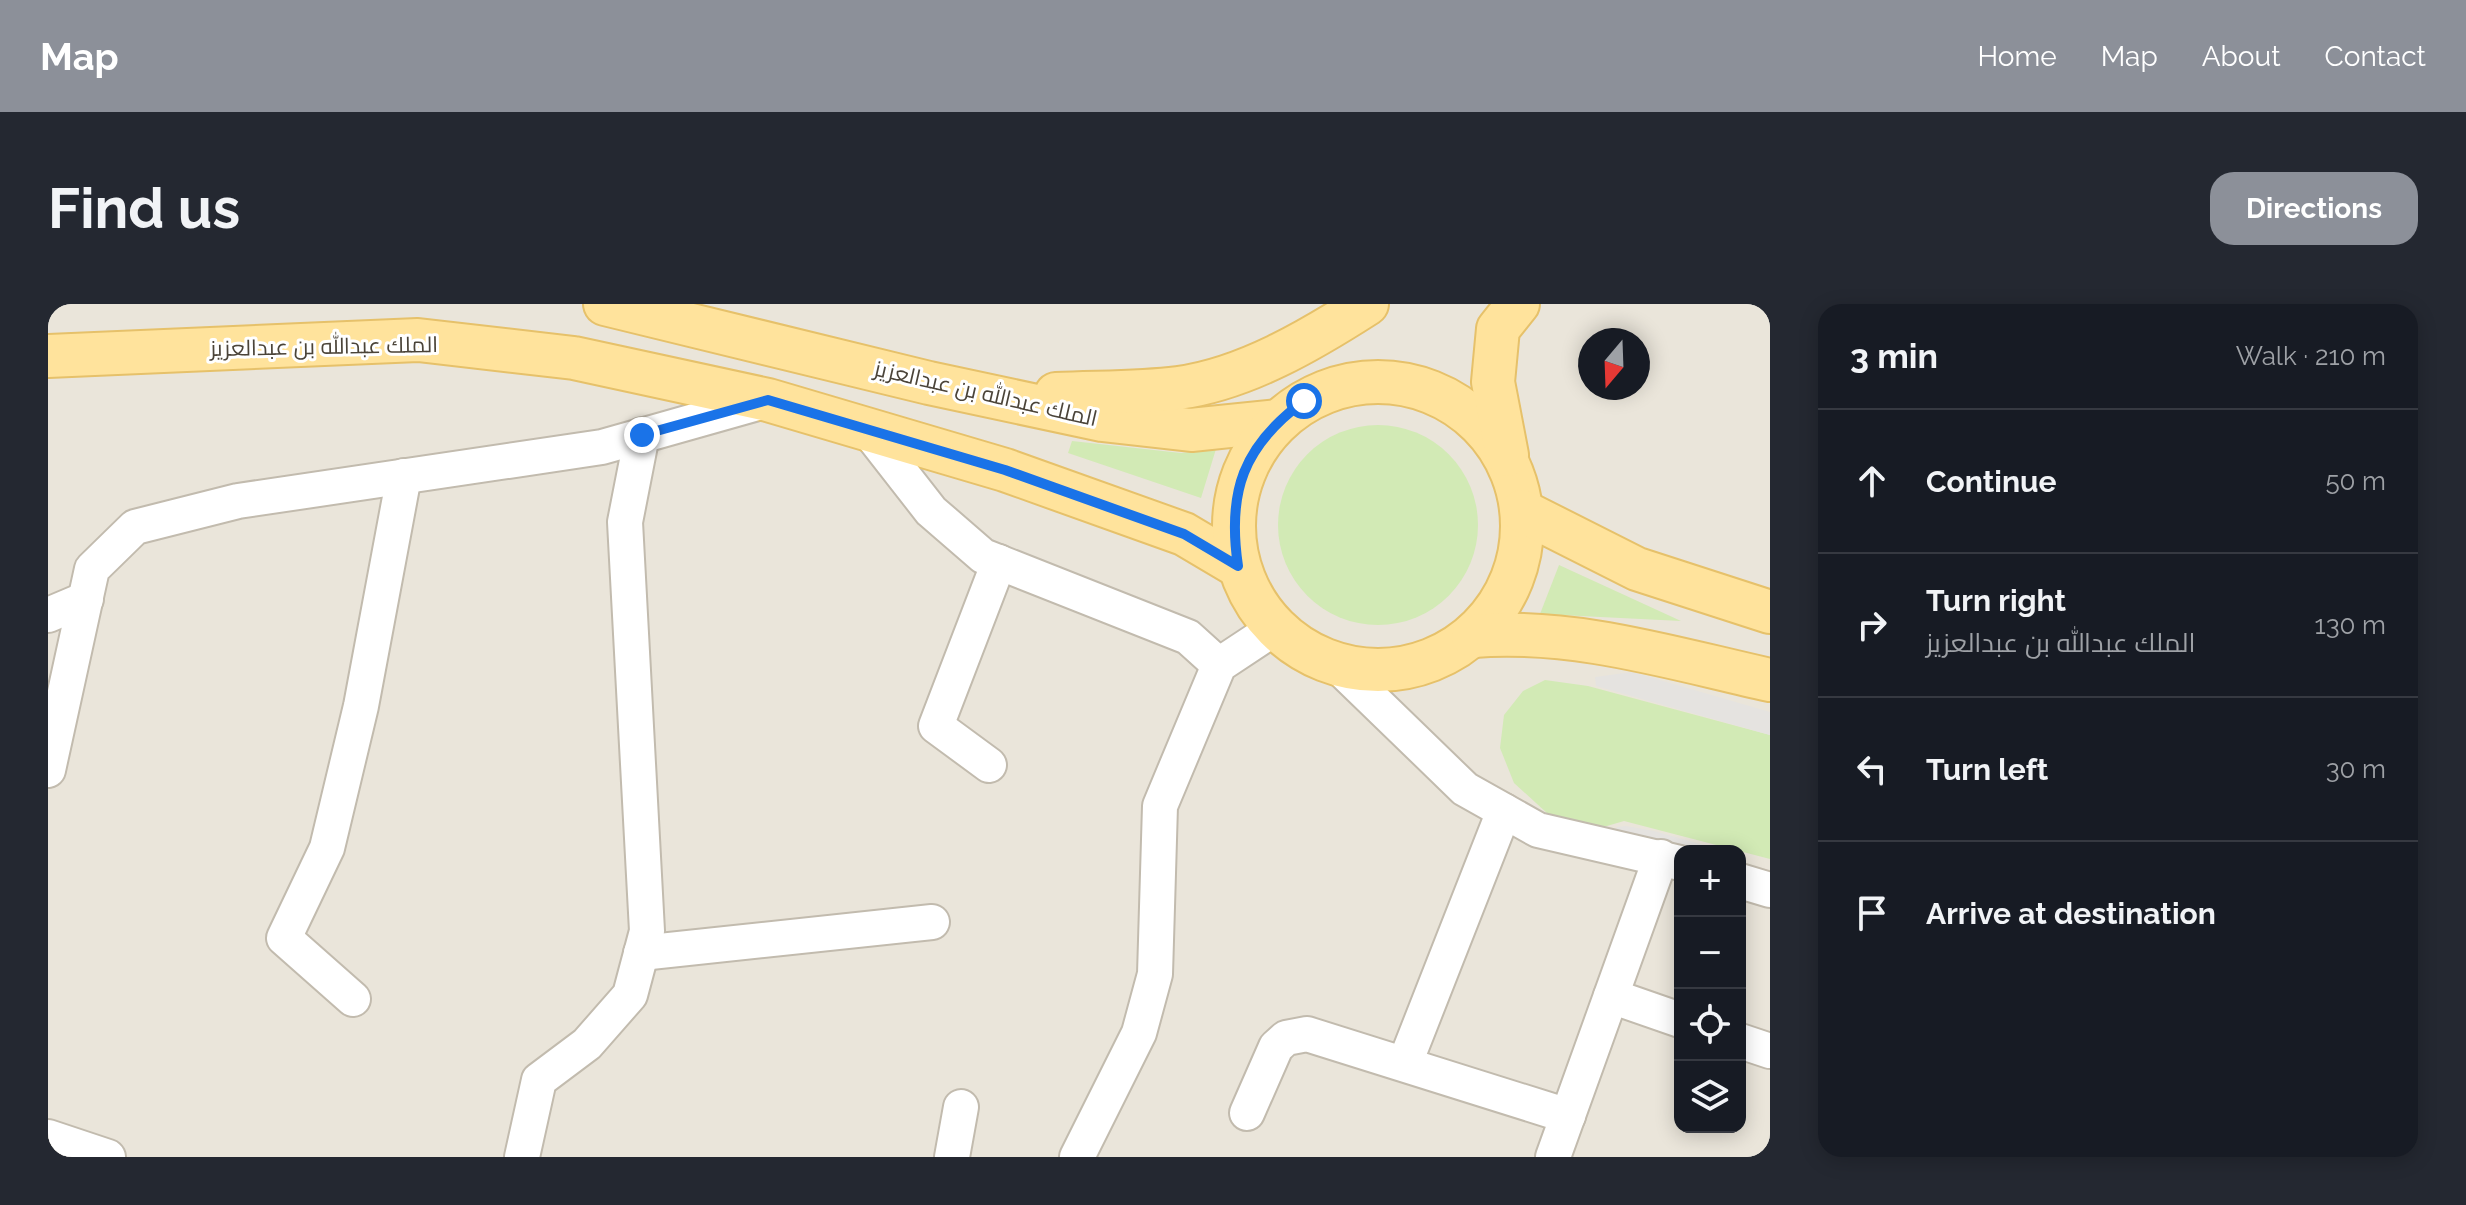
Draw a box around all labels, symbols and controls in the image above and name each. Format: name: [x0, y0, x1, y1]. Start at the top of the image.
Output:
text: Map: [40, 34, 119, 79]
text: Home: [1977, 40, 2057, 73]
text: Map: [2101, 40, 2158, 73]
text: About: [2202, 40, 2281, 73]
text: Contact: [2325, 40, 2426, 73]
button: Directions: [2210, 172, 2418, 245]
text: Find us: [48, 175, 240, 241]
north arrow: [1578, 328, 1650, 400]
street label: الملك عبدالله بن عبدالعزيز: [208, 330, 438, 362]
text: 3 min: [1850, 336, 1938, 376]
text: Walk · 210 m: [2236, 341, 2386, 371]
street label: الملك عبدالله بن عبدالعزيز: [870, 353, 1100, 432]
route start: [1286, 383, 1322, 419]
route end: [624, 417, 660, 453]
icon: ahead: [1850, 459, 1894, 503]
text: Continue: [1926, 464, 2057, 499]
text: 50 m: [2325, 466, 2386, 496]
text: Turn right: [1926, 583, 2066, 618]
icon: right: [1850, 603, 1894, 647]
text: 130 m: [2315, 610, 2386, 640]
text: الملك عبدالله بن عبدالعزيز: [1926, 628, 2196, 658]
icon: left: [1850, 747, 1894, 791]
text: Turn left: [1926, 752, 2048, 787]
text: 30 m: [2326, 754, 2386, 784]
map controls: [1674, 845, 1746, 1133]
button: +: [1674, 845, 1746, 917]
icon: arrive: [1850, 891, 1894, 935]
text: Arrive at destination: [1926, 896, 2216, 931]
button: −: [1674, 917, 1746, 989]
button: locate: [1674, 989, 1746, 1061]
button: layers: [1674, 1061, 1746, 1133]

